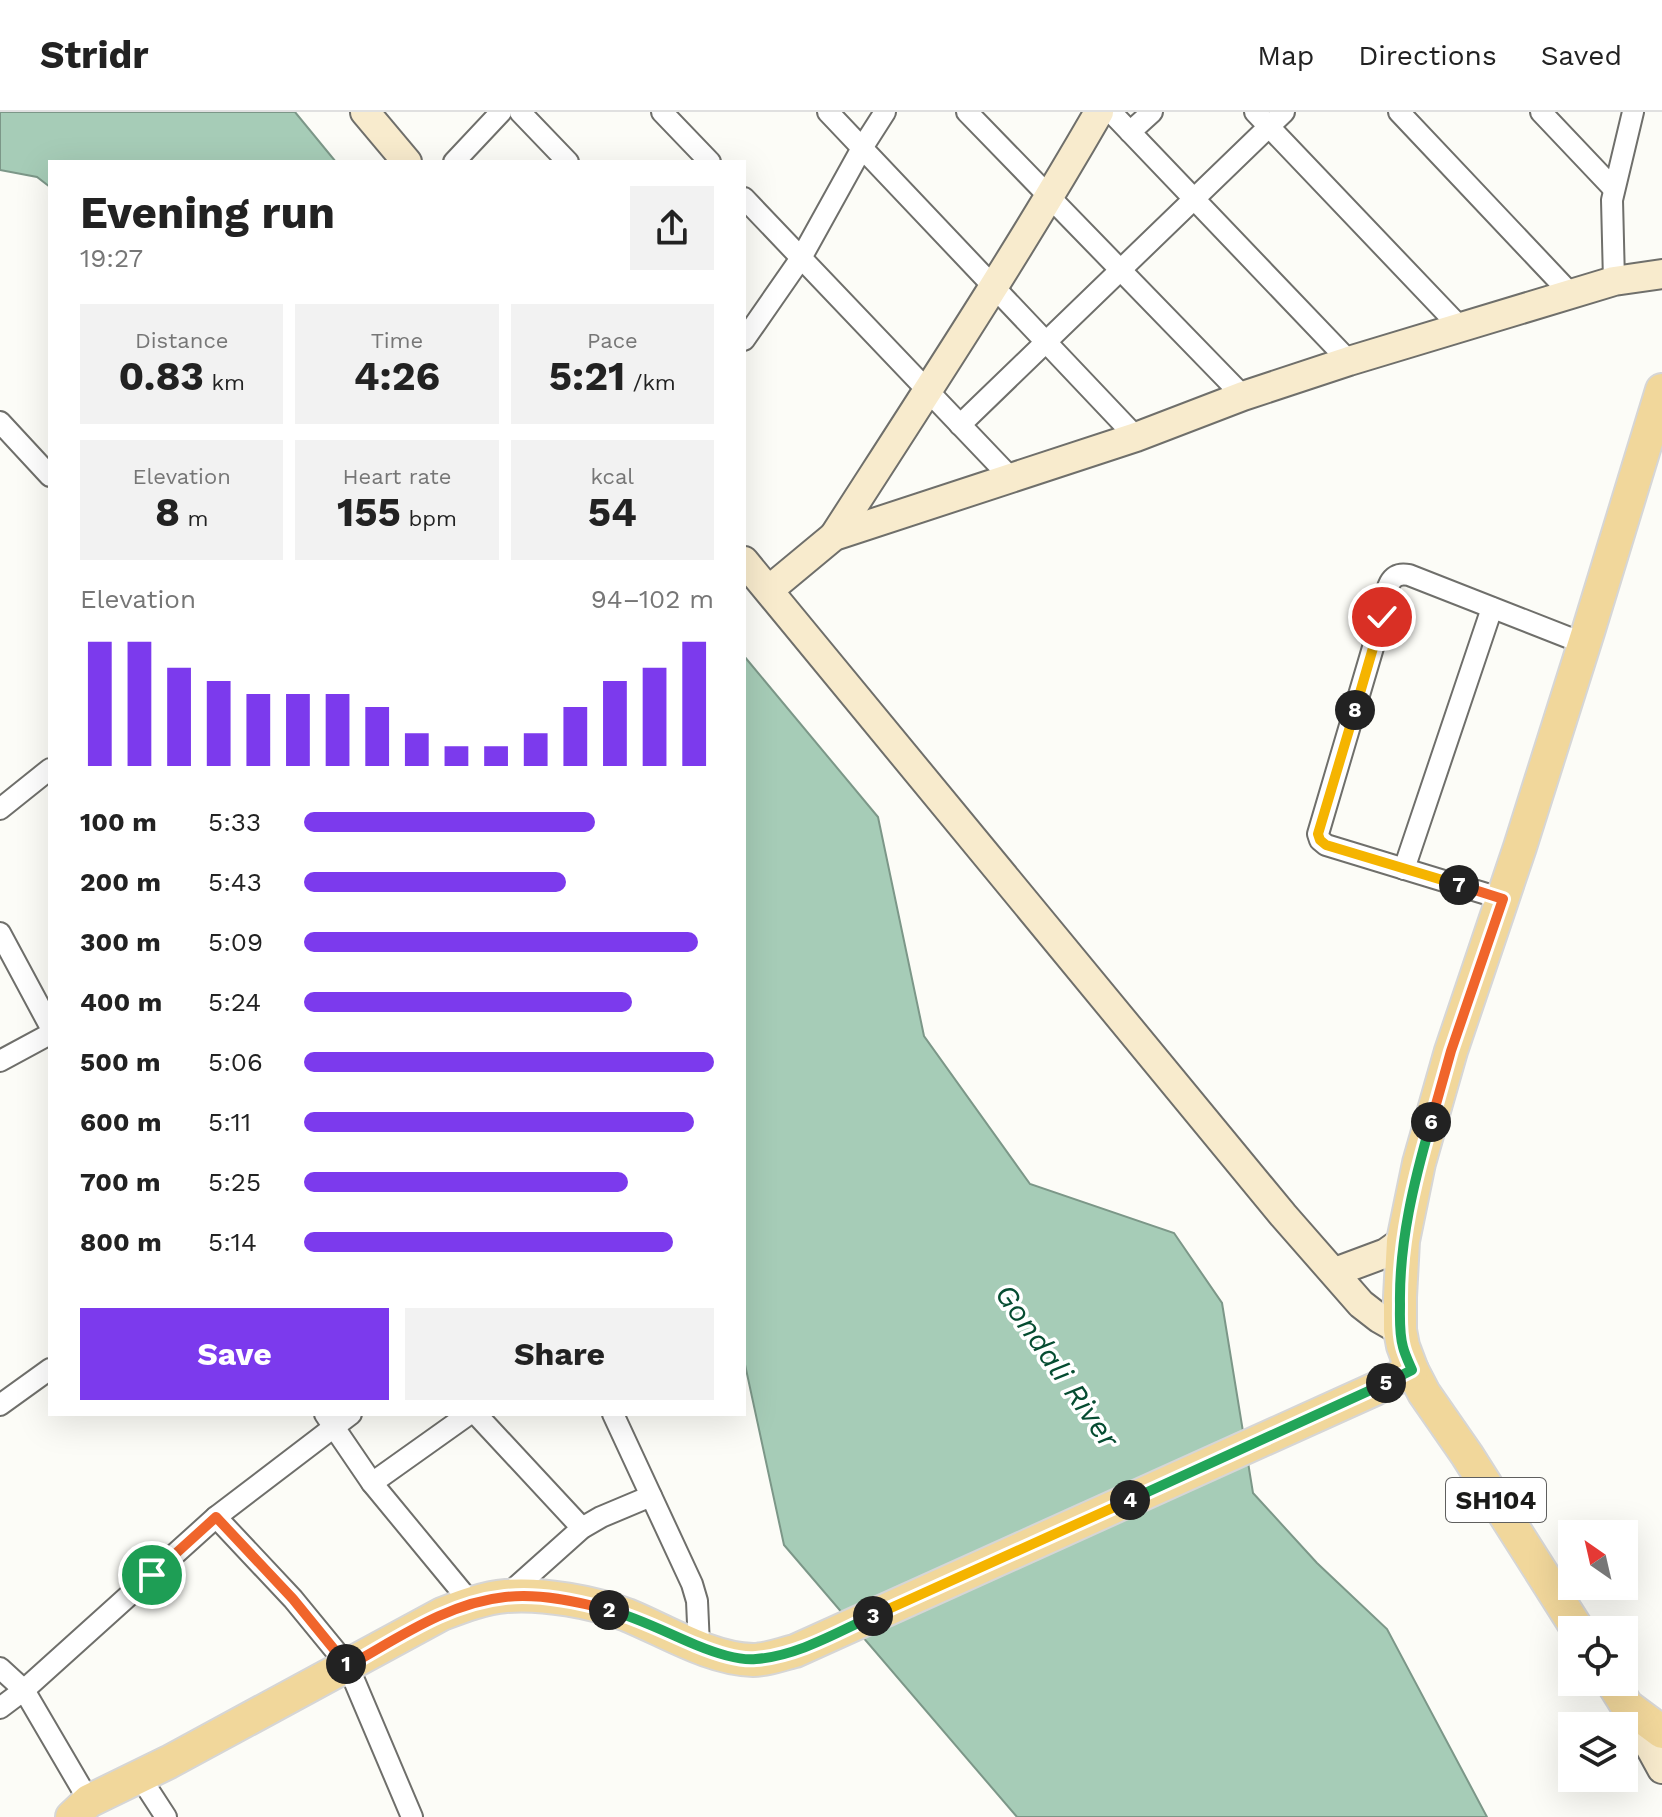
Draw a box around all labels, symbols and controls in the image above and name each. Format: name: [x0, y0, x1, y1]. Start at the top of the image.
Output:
text: Stridr: [40, 33, 149, 77]
text: Map: [1257, 39, 1314, 72]
text: Directions: [1358, 39, 1497, 72]
text: Saved: [1541, 39, 1622, 72]
button: share: [630, 186, 714, 270]
text: Evening run: [80, 187, 335, 239]
text: 19:27: [80, 243, 143, 273]
text: Distance: [135, 328, 228, 353]
text: Time: [371, 328, 423, 353]
text: Pace: [587, 328, 638, 353]
text: 0.83: [118, 353, 204, 400]
text: 4:26: [354, 353, 440, 400]
text: 5:21: [549, 353, 625, 400]
text: km: [204, 370, 245, 395]
text: /km: [625, 370, 676, 395]
text: Elevation: [133, 464, 231, 489]
text: Heart rate: [343, 464, 451, 489]
text: kcal: [591, 464, 634, 489]
text: 8: [155, 489, 180, 536]
text: 155: [337, 489, 401, 536]
text: 54: [588, 489, 637, 536]
text: m: [180, 506, 208, 531]
text: bpm: [401, 506, 457, 531]
pin: [1348, 583, 1416, 651]
text: Elevation: [80, 584, 196, 614]
text: 94–102 m: [591, 584, 714, 614]
icon: check: [1360, 595, 1404, 639]
pin: 8: [1335, 690, 1375, 730]
text: 8: [1348, 697, 1362, 722]
text: 100 m: [80, 807, 157, 837]
text: 5:33: [208, 807, 261, 837]
pin: 7: [1439, 865, 1479, 905]
text: 200 m: [80, 867, 161, 897]
text: 5:43: [208, 867, 262, 897]
text: 7: [1452, 872, 1466, 897]
text: 300 m: [80, 927, 161, 957]
text: 5:09: [208, 927, 263, 957]
text: 400 m: [80, 987, 162, 1017]
text: 5:24: [208, 987, 261, 1017]
text: 500 m: [80, 1047, 161, 1077]
text: 5:06: [208, 1047, 263, 1077]
pin: 6: [1411, 1102, 1451, 1142]
text: 600 m: [80, 1107, 161, 1137]
text: 5:11: [208, 1107, 251, 1137]
text: 6: [1424, 1109, 1438, 1134]
text: 700 m: [80, 1167, 161, 1197]
text: 5:25: [208, 1167, 261, 1197]
text: 800 m: [80, 1227, 162, 1257]
text: 5:14: [208, 1227, 257, 1257]
water label: Gondali River: [988, 1277, 1127, 1455]
button: Save: [80, 1308, 389, 1400]
button: Share: [405, 1308, 714, 1400]
pin: 5: [1366, 1363, 1406, 1403]
text: 5: [1380, 1370, 1392, 1395]
road number: SH104: [1446, 1478, 1546, 1522]
pin: 4: [1110, 1480, 1150, 1520]
text: 4: [1123, 1487, 1137, 1512]
north arrow: [1558, 1520, 1638, 1600]
map controls: [1558, 1520, 1638, 1792]
pin: [118, 1541, 186, 1609]
icon: arrive: [130, 1553, 174, 1597]
pin: 2: [589, 1590, 629, 1630]
pin: 3: [853, 1596, 893, 1636]
text: 2: [602, 1597, 616, 1622]
text: 3: [866, 1603, 880, 1628]
button: locate: [1558, 1616, 1638, 1696]
pin: 1: [326, 1644, 366, 1684]
text: 1: [341, 1651, 351, 1676]
button: layers: [1558, 1712, 1638, 1792]

